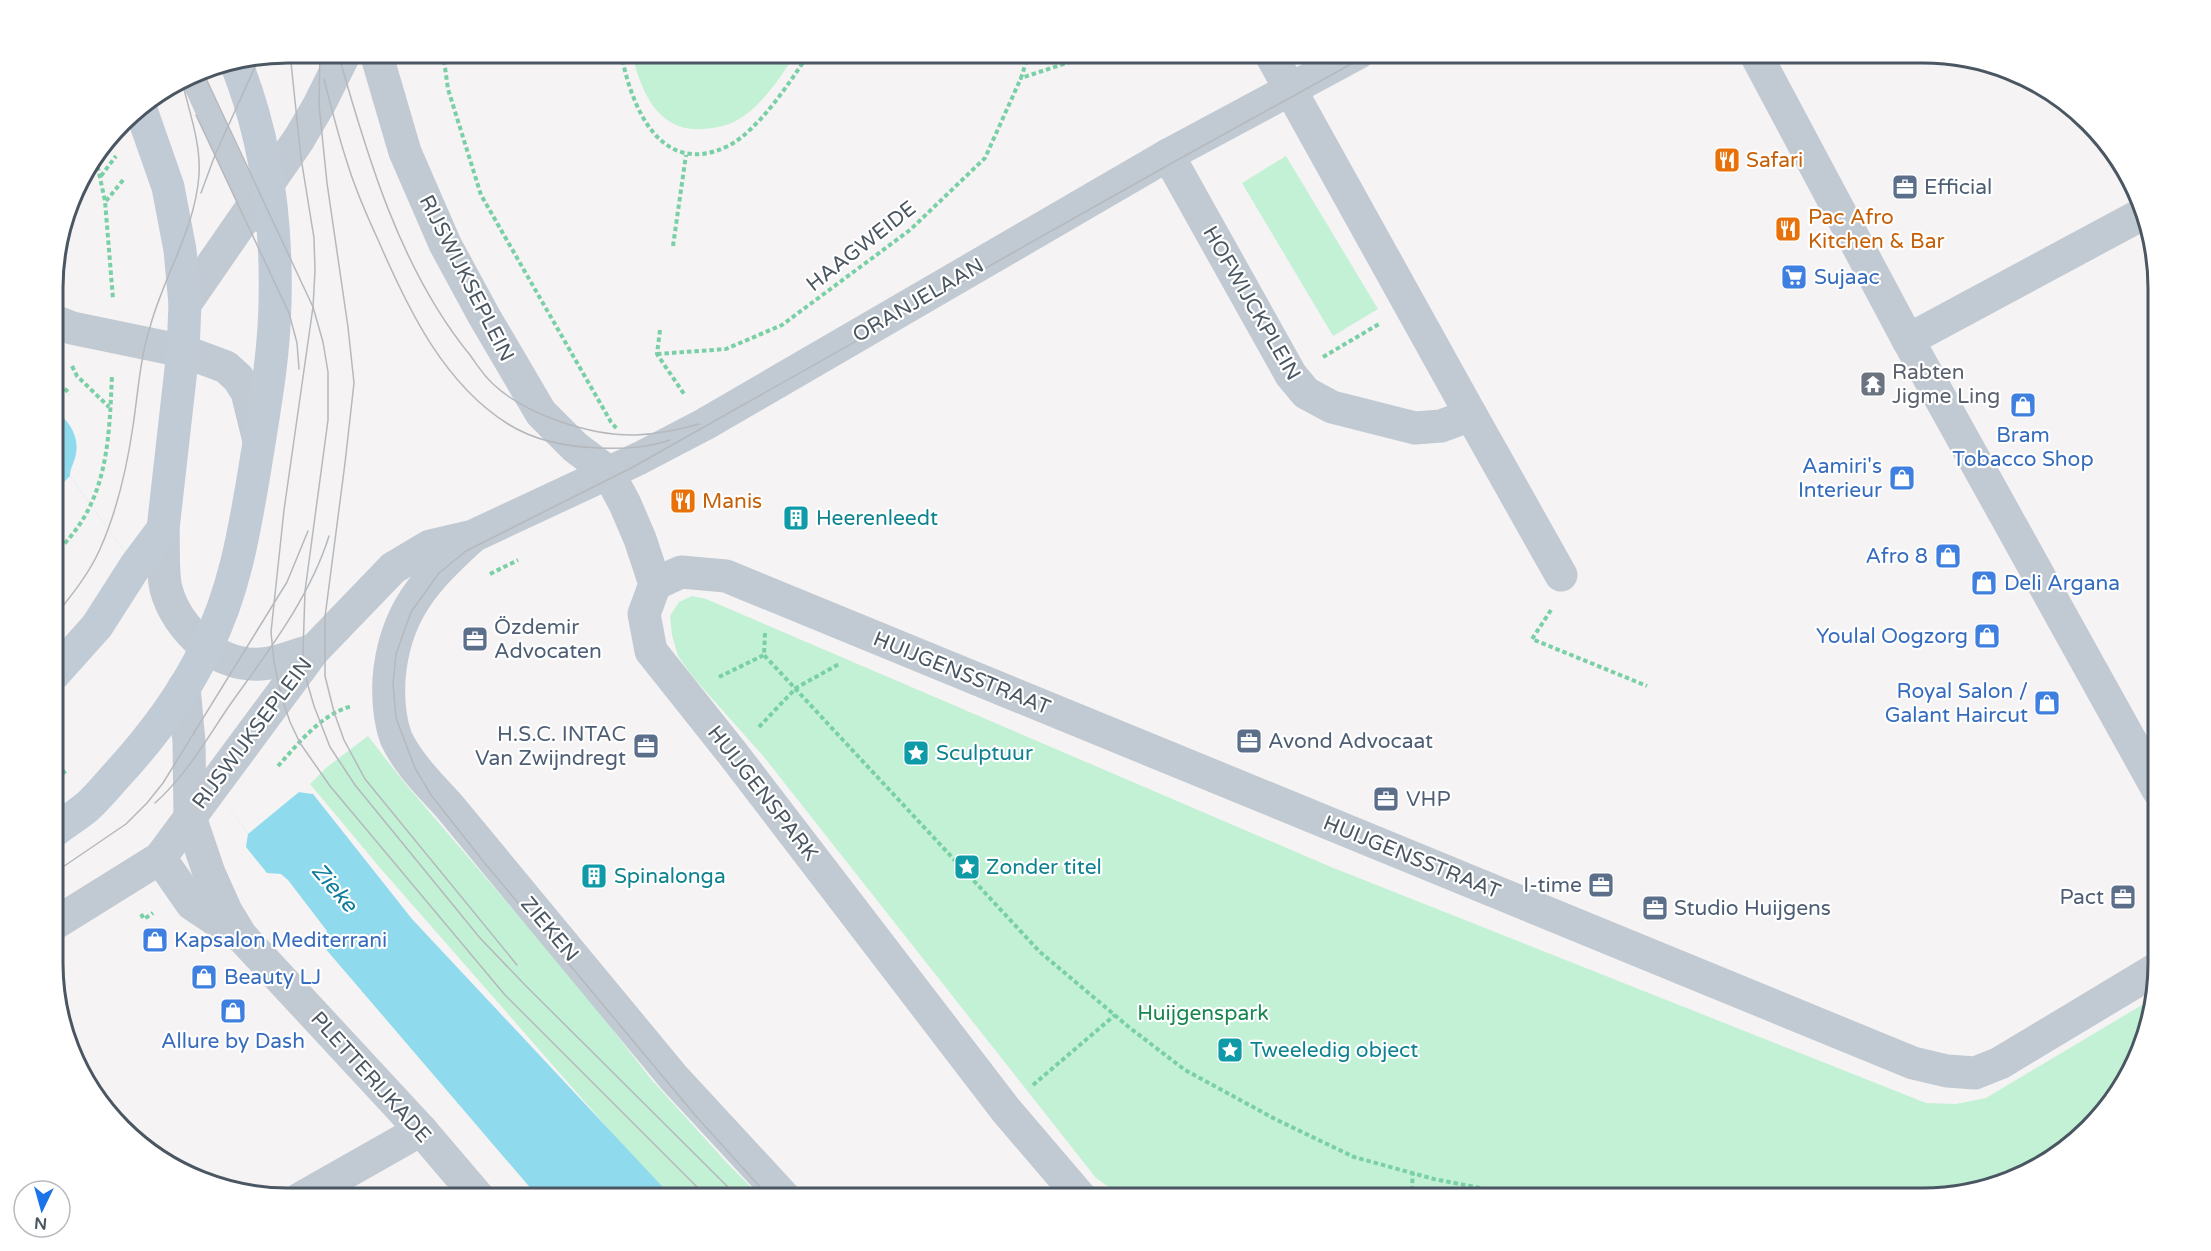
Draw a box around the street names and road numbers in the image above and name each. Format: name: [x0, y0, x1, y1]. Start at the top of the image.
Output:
street label: RIJSWIJKSEPLEIN: [414, 191, 519, 366]
street label: HAAGWEIDE: [802, 196, 921, 297]
street label: HOFWIJCKPLEIN: [1197, 222, 1306, 385]
street label: ORANJELAAN: [848, 253, 988, 348]
street label: HUIJGENSSTRAAT: [870, 626, 1054, 721]
street label: RIJSWIJKSEPLEIN: [187, 652, 318, 814]
street label: HUIJGENSPARK: [702, 721, 823, 866]
street label: HUIJGENSSTRAAT: [1320, 810, 1504, 905]
street label: ZIEKEN: [515, 892, 584, 967]
street label: PLETTERIJKADE: [305, 1007, 436, 1148]

